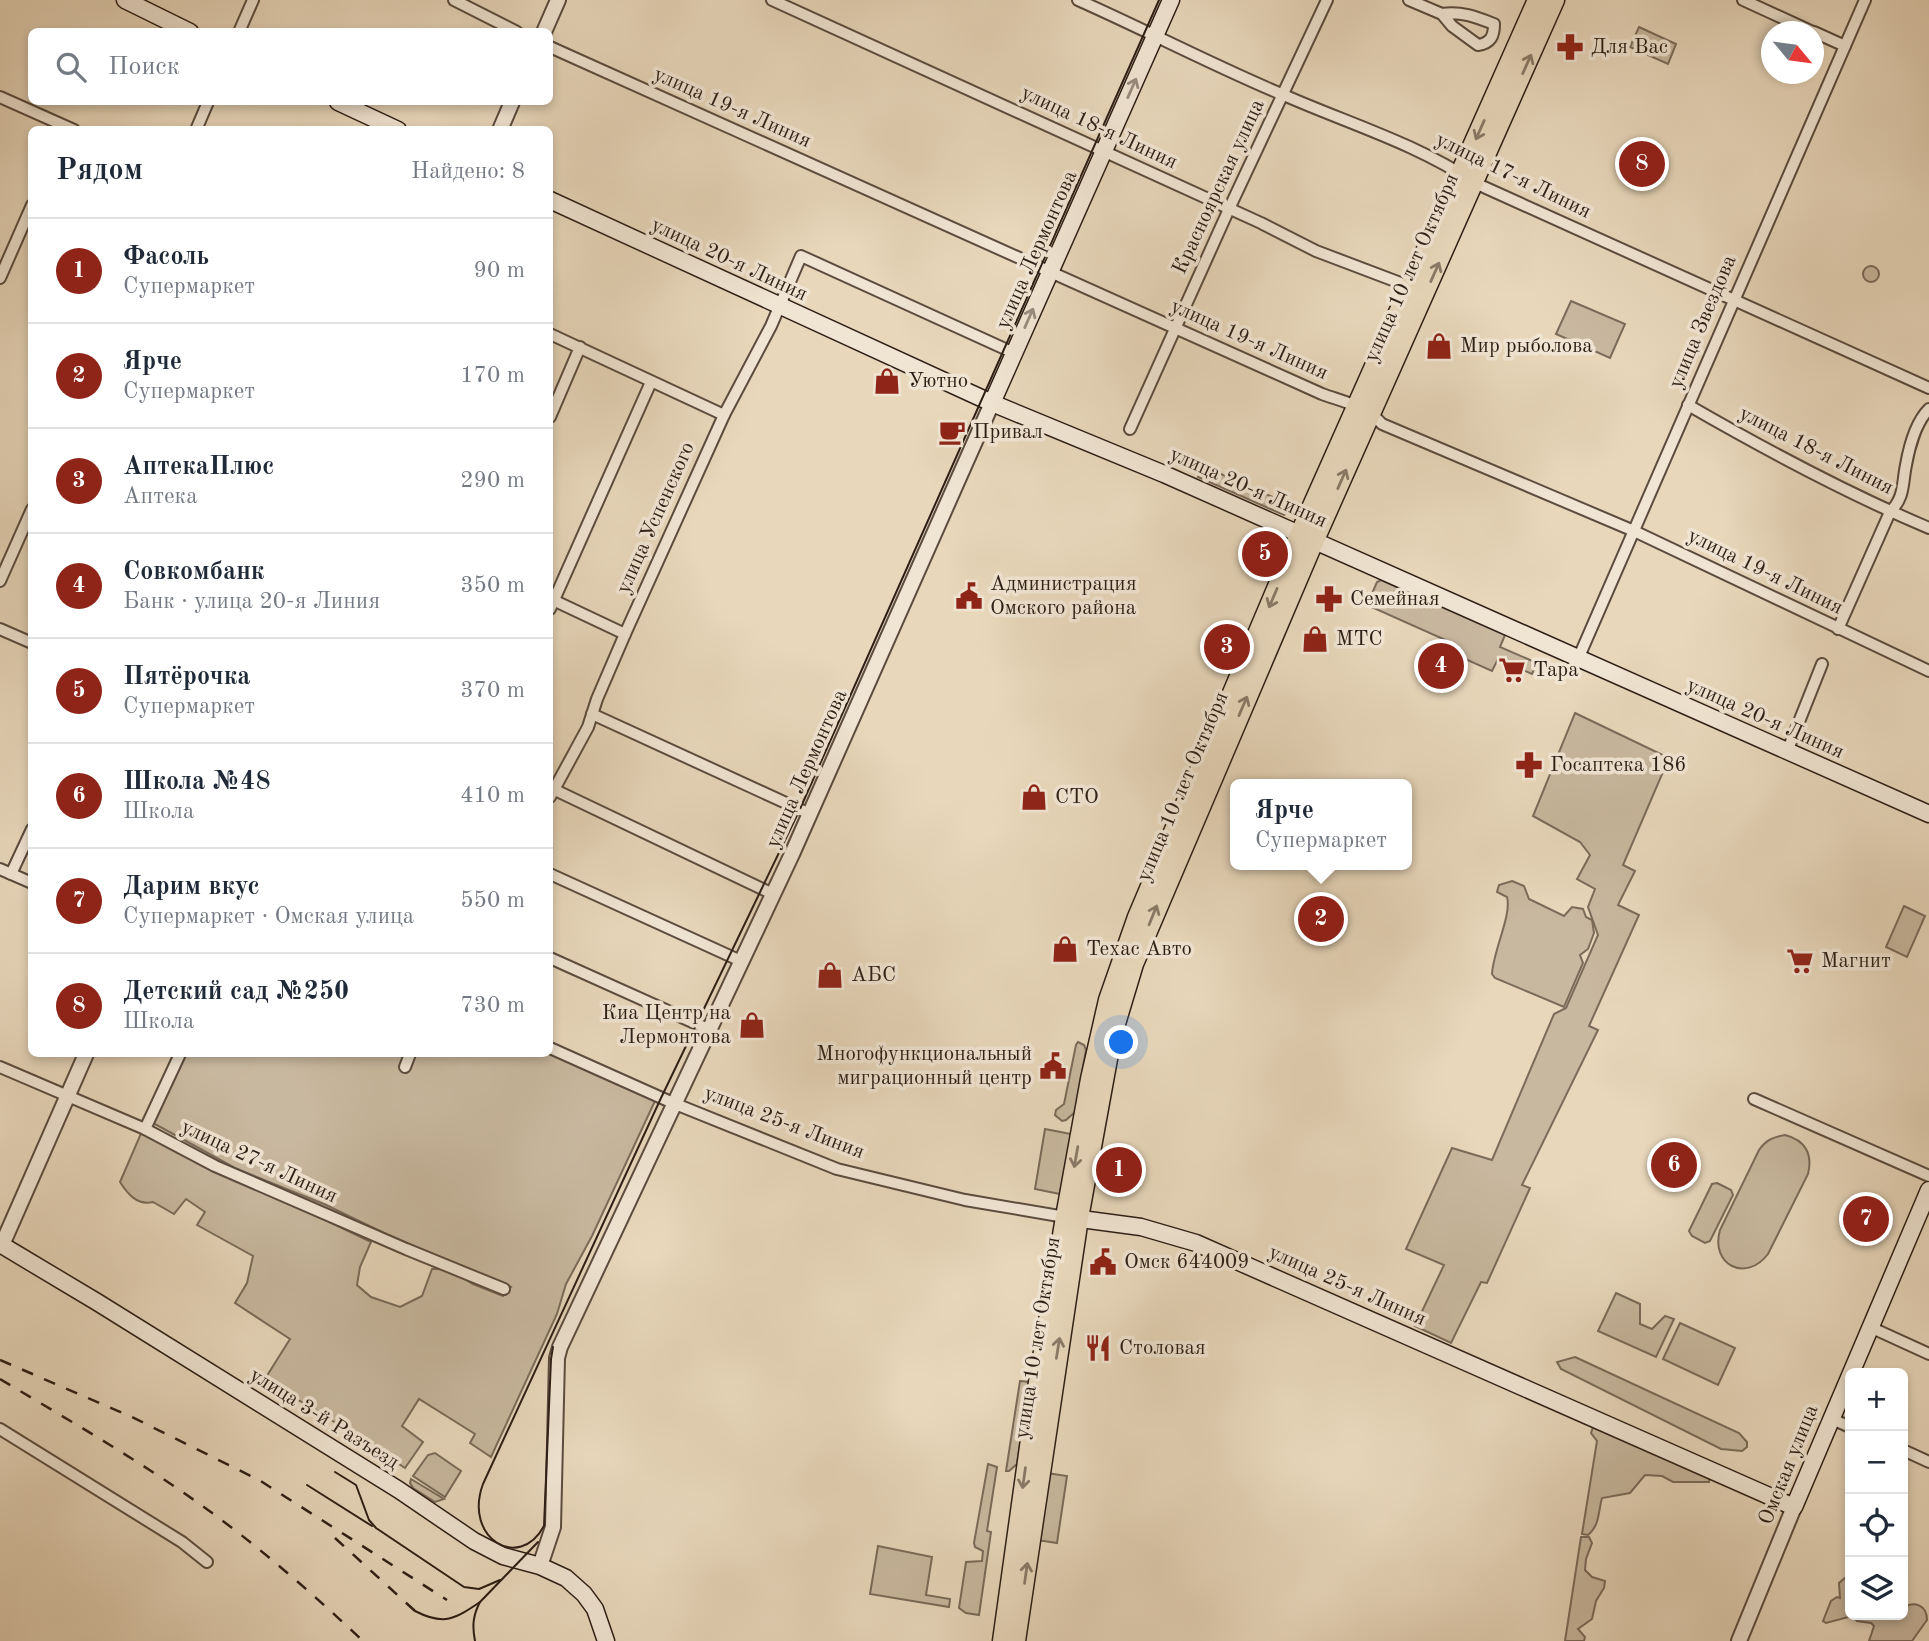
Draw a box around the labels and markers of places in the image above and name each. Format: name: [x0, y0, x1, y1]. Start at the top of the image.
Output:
pharmacy icon: Для Вас: [1555, 32, 1585, 62]
place label: Для Вас: [1591, 37, 1668, 58]
pin: 8: [1619, 138, 1665, 190]
shop icon: Мир рыболова: [1424, 331, 1454, 361]
place label: Мир рыболова: [1460, 336, 1593, 357]
shop icon: Уютно: [872, 366, 902, 396]
place label: Уютно: [908, 371, 968, 392]
cafe icon: Привал: [937, 417, 967, 447]
place label: Привал: [973, 422, 1043, 443]
pin: 5: [1242, 528, 1288, 580]
place label: Администрация Омского района: [990, 574, 1137, 619]
public building icon: Администрация Омского района: [954, 581, 984, 611]
pharmacy icon: Семейная: [1314, 584, 1344, 614]
place label: Семейная: [1350, 589, 1440, 610]
pin: 3: [1204, 621, 1250, 673]
shop icon: МТС: [1300, 624, 1330, 654]
place label: МТС: [1336, 629, 1383, 650]
pin: 4: [1418, 640, 1464, 692]
supermarket icon: Тара: [1497, 655, 1527, 685]
place label: Тара: [1533, 660, 1579, 681]
pharmacy icon: Госаптека 186: [1514, 750, 1544, 780]
place label: Госаптека 186: [1550, 755, 1687, 776]
shop icon: СТО: [1019, 782, 1049, 812]
place label: СТО: [1055, 787, 1099, 808]
pin: 2: [1298, 893, 1344, 945]
shop icon: Техас Авто: [1050, 934, 1080, 964]
place label: Техас Авто: [1086, 939, 1192, 960]
supermarket icon: Магнит: [1785, 946, 1815, 976]
place label: Магнит: [1821, 951, 1891, 972]
shop icon: АБС: [815, 960, 845, 990]
place label: АБС: [851, 965, 896, 986]
place label: Киа Центр на Лермонтова: [602, 1003, 731, 1048]
shop icon: Киа Центр на Лермонтова: [737, 1010, 767, 1040]
place label: Многофункциональный миграционный центр: [816, 1044, 1032, 1089]
public building icon: Многофункциональный миграционный центр: [1038, 1051, 1068, 1081]
pin: 6: [1651, 1139, 1697, 1191]
pin: 1: [1096, 1144, 1142, 1196]
pin: 7: [1843, 1193, 1889, 1245]
public building icon: Омск 644009: [1088, 1247, 1118, 1277]
place label: Омск 644009: [1124, 1252, 1249, 1273]
restaurant icon: Столовая: [1083, 1333, 1113, 1363]
place label: Столовая: [1119, 1338, 1206, 1359]

